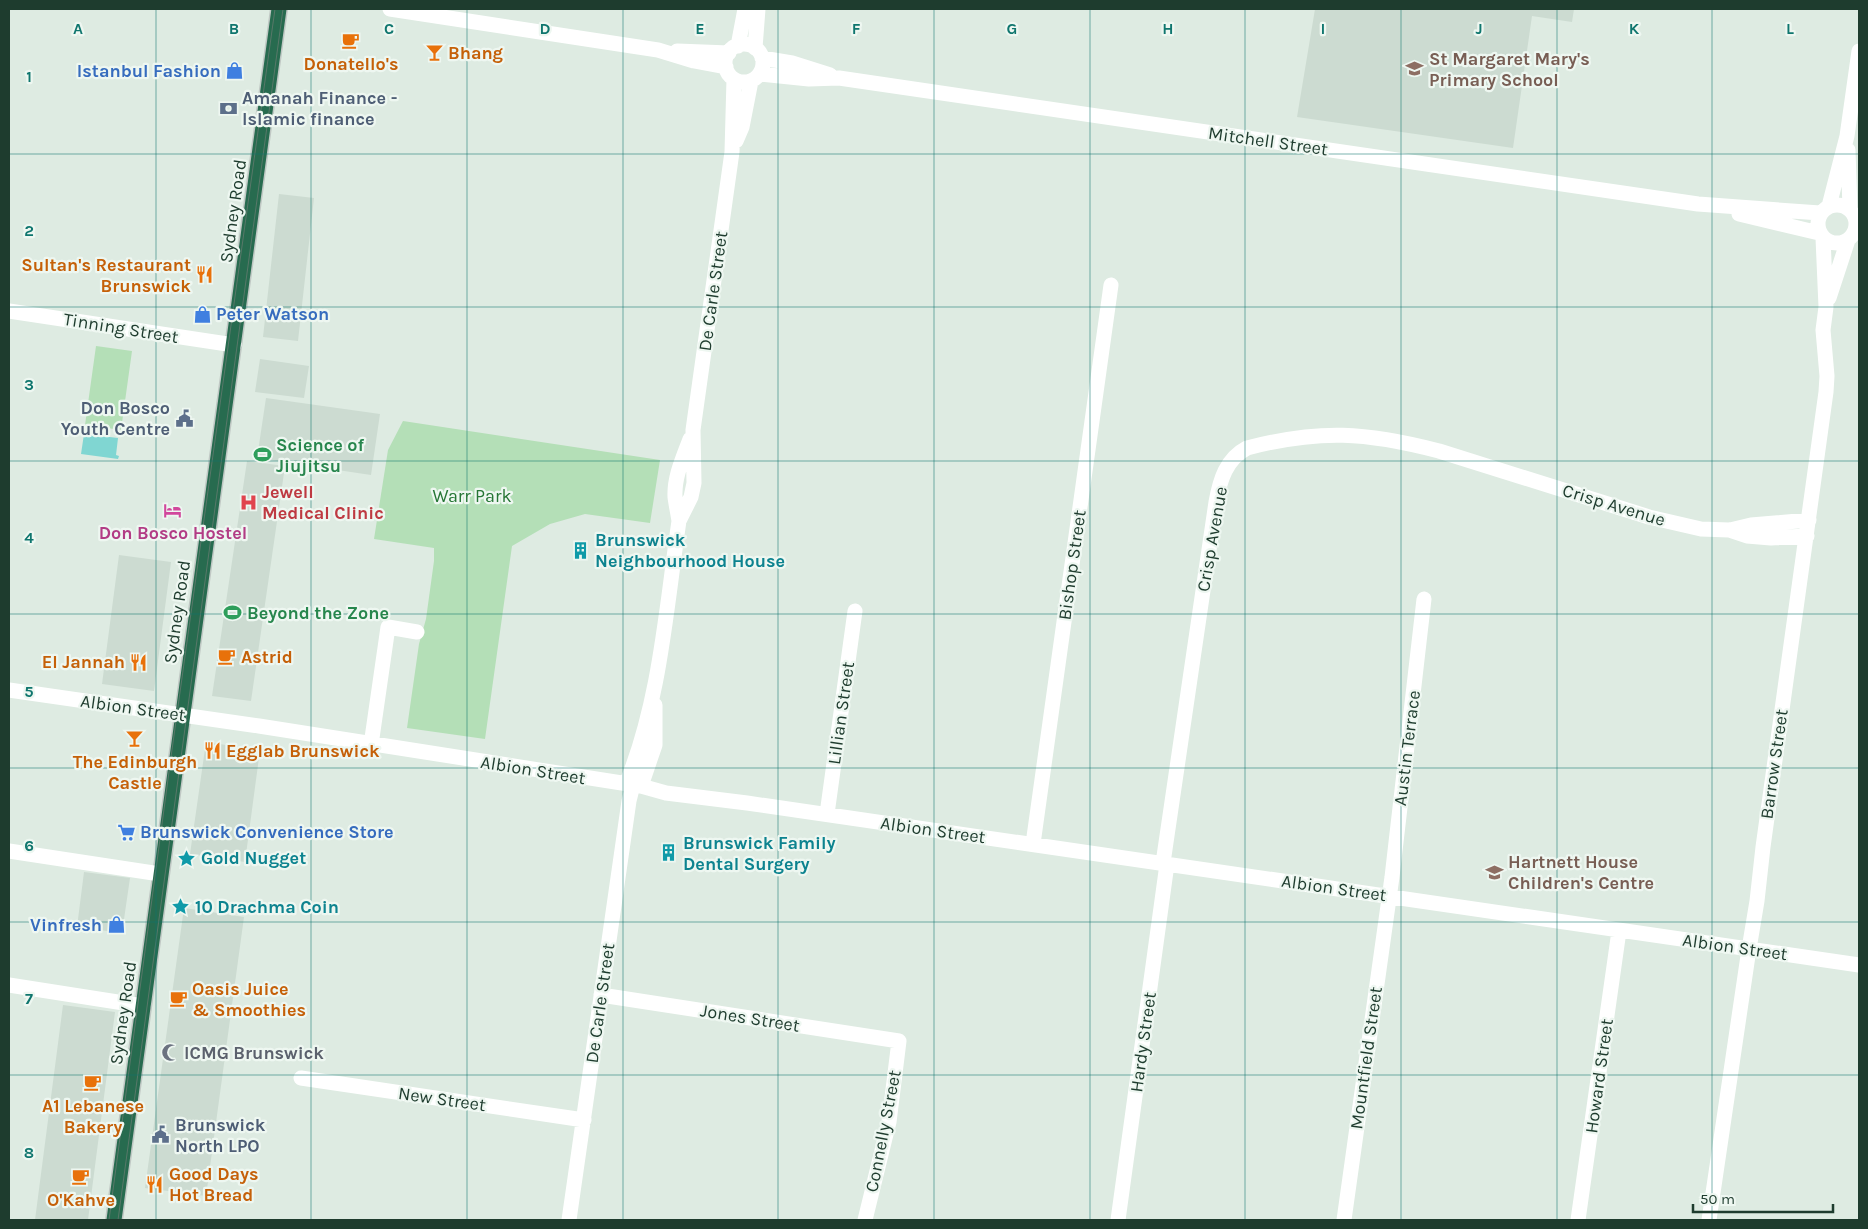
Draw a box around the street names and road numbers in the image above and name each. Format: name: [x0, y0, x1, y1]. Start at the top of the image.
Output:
street label: Mitchell Street: [1207, 122, 1329, 160]
street label: Sydney Road: [215, 158, 251, 264]
street label: De Carle Street: [694, 229, 732, 352]
street label: Tinning Street: [62, 308, 180, 348]
street label: Crisp Avenue: [1560, 479, 1668, 531]
street label: Crisp Avenue: [1192, 485, 1232, 593]
street label: Bishop Street: [1053, 508, 1091, 621]
street label: Sydney Road: [159, 559, 195, 665]
street label: Lillian Street: [823, 660, 859, 766]
street label: Austin Terrace: [1389, 689, 1425, 807]
street label: Albion Street: [79, 690, 187, 726]
street label: Barrow Street: [1755, 707, 1793, 820]
street label: Albion Street: [479, 751, 587, 789]
street label: Albion Street: [879, 812, 987, 848]
street label: Albion Street: [1280, 870, 1388, 906]
street label: Albion Street: [1681, 929, 1789, 965]
street label: De Carle Street: [581, 941, 619, 1064]
street label: Sydney Road: [105, 960, 141, 1066]
street label: Mountfield Street: [1345, 985, 1387, 1131]
street label: Hardy Street: [1125, 990, 1161, 1094]
street label: Jones Street: [699, 999, 802, 1037]
street label: Howard Street: [1580, 1017, 1618, 1135]
street label: Connelly Street: [860, 1068, 906, 1194]
street label: New Street: [397, 1082, 487, 1116]

